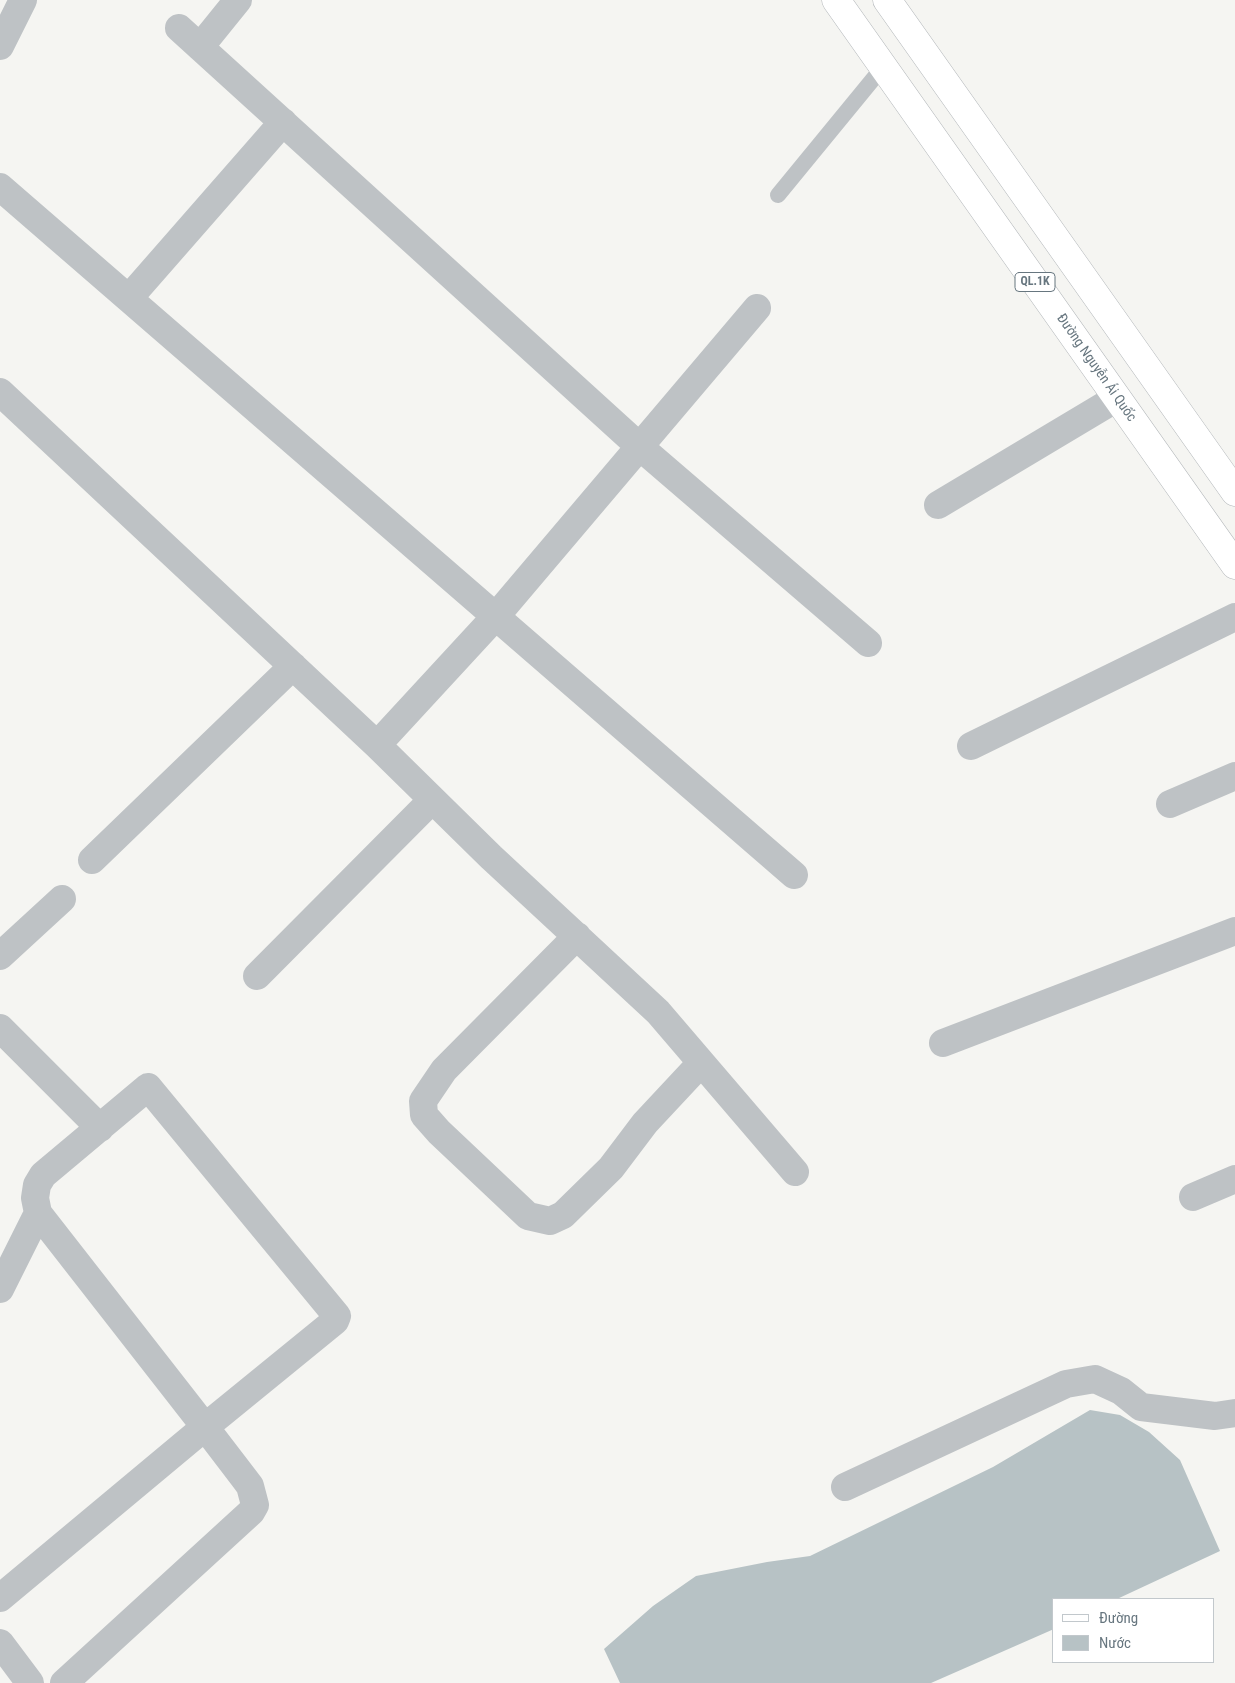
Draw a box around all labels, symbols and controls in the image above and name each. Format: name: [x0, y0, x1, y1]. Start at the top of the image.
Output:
road number: QL.1K: [1015, 272, 1055, 292]
street label: Đường Nguyễn Ái Quốc: [1053, 311, 1139, 425]
legend: [1052, 1598, 1215, 1663]
text: Đường: [1099, 1609, 1138, 1627]
text: Nước: [1099, 1634, 1131, 1652]

